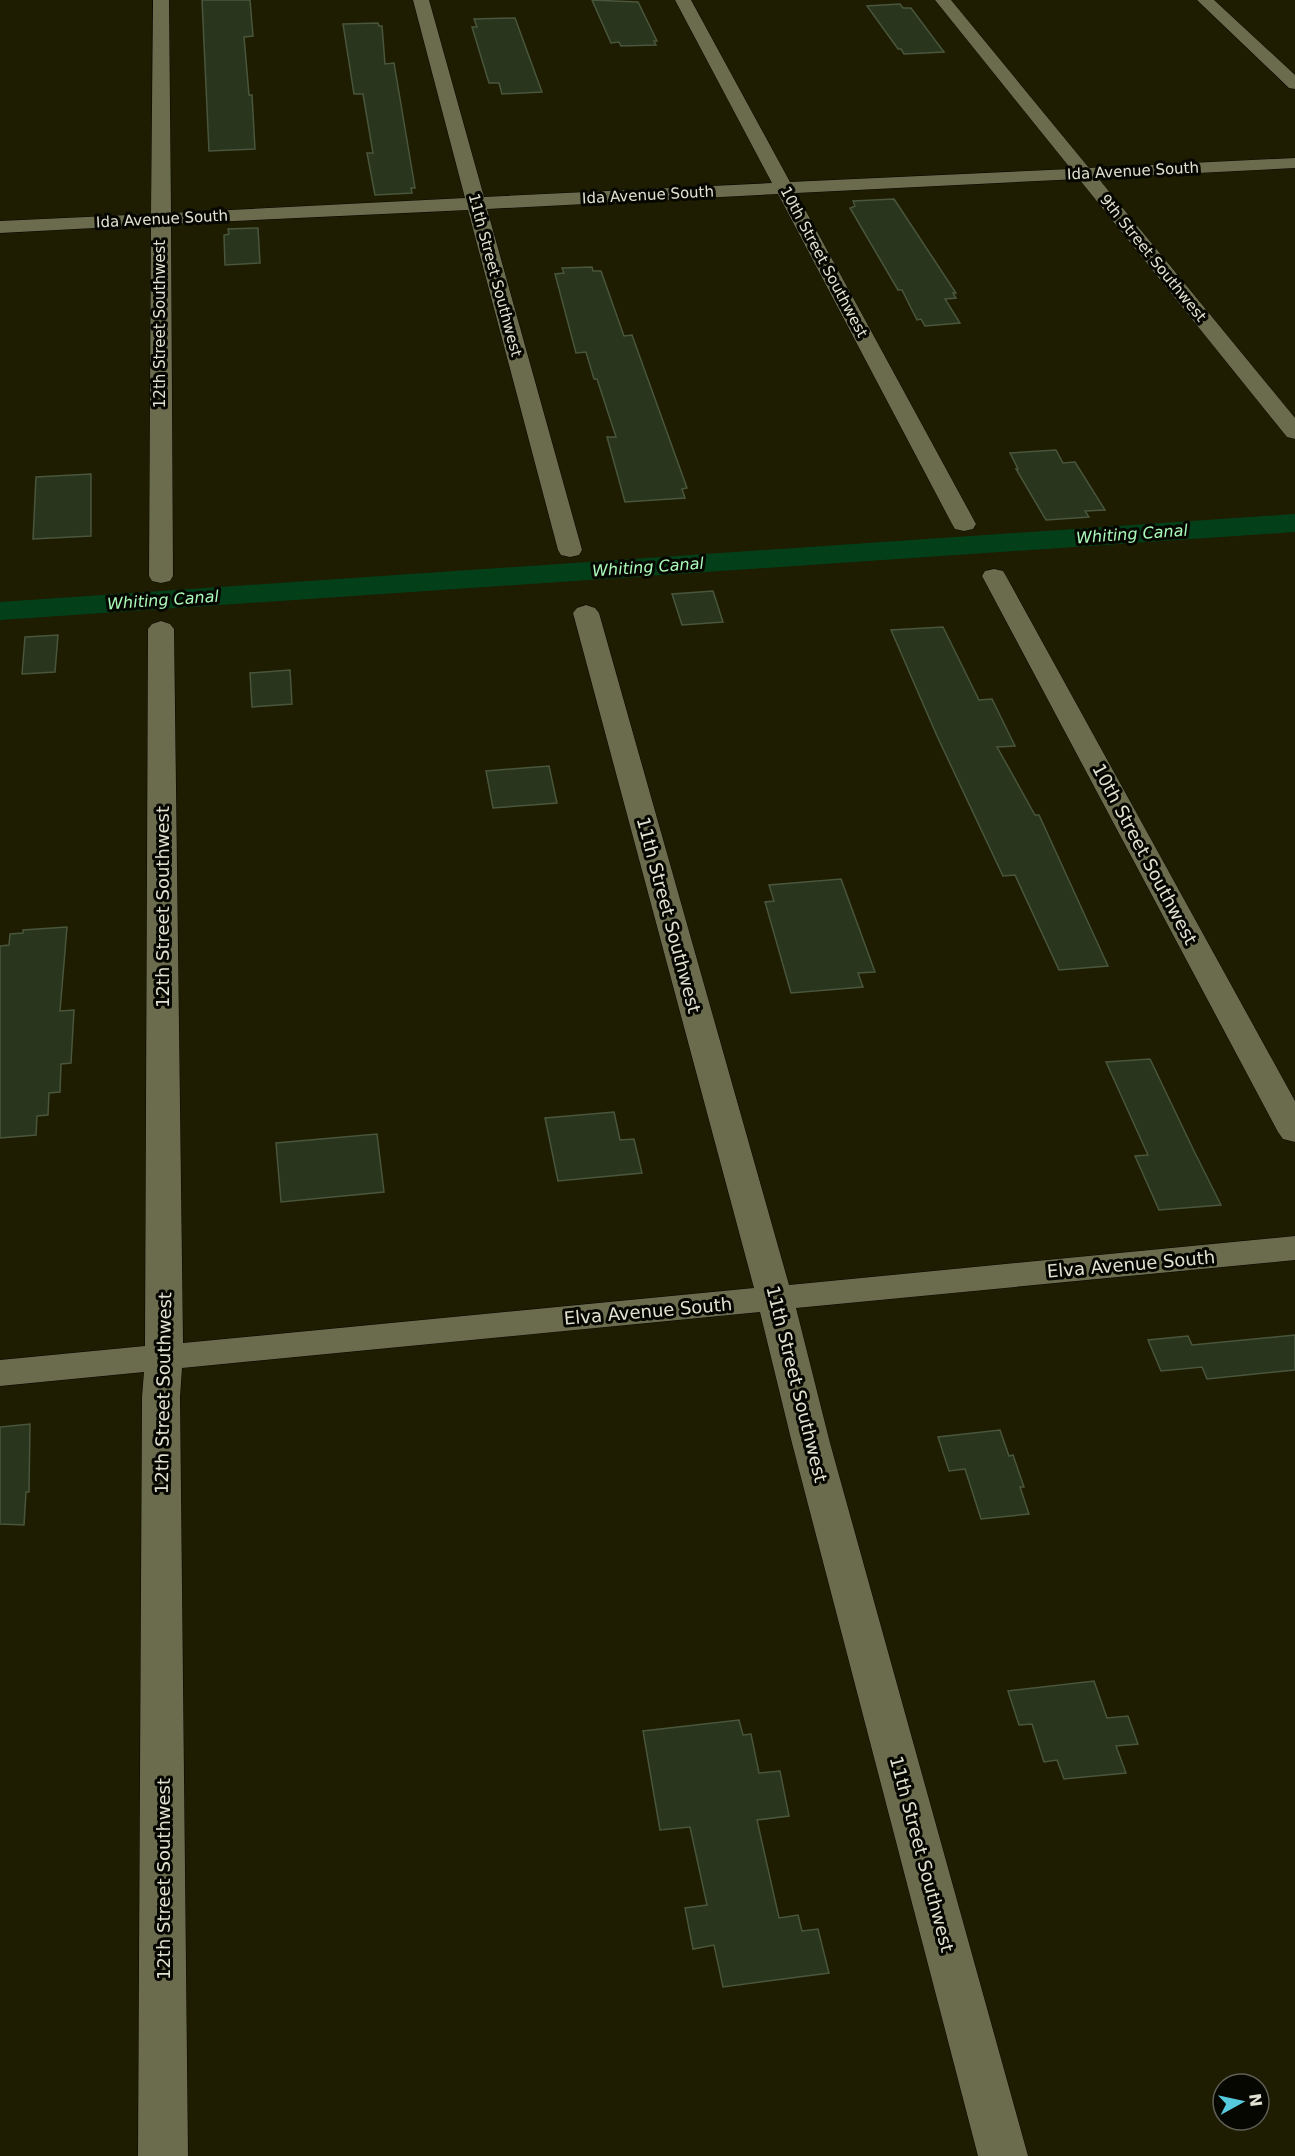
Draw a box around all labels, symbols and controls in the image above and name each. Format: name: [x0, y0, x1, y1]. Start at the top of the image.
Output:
street label: Ida Avenue South: [1067, 159, 1199, 183]
street label: Ida Avenue South: [582, 183, 714, 207]
street label: 10th Street Southwest: [777, 183, 872, 341]
street label: 11th Street Southwest: [465, 191, 526, 359]
street label: 9th Street Southwest: [1096, 191, 1210, 325]
street label: Ida Avenue South: [96, 207, 228, 231]
street label: 12th Street Southwest: [151, 240, 169, 408]
water label: Whiting Canal: [1076, 521, 1189, 547]
water label: Whiting Canal: [592, 554, 705, 580]
water label: Whiting Canal: [107, 587, 220, 613]
street label: 10th Street Southwest: [1088, 760, 1202, 948]
street label: 12th Street Southwest: [152, 806, 173, 1008]
street label: 11th Street Southwest: [633, 815, 705, 1015]
street label: Elva Avenue South: [1046, 1246, 1216, 1282]
street label: 11th Street Southwest: [762, 1283, 832, 1485]
street label: 12th Street Southwest: [151, 1292, 175, 1494]
street label: Elva Avenue South: [563, 1293, 733, 1329]
street label: 11th Street Southwest: [886, 1754, 958, 1954]
street label: 12th Street Southwest: [153, 1778, 174, 1980]
north arrow: [1211, 2072, 1271, 2132]
text: N: [1245, 2092, 1266, 2108]

